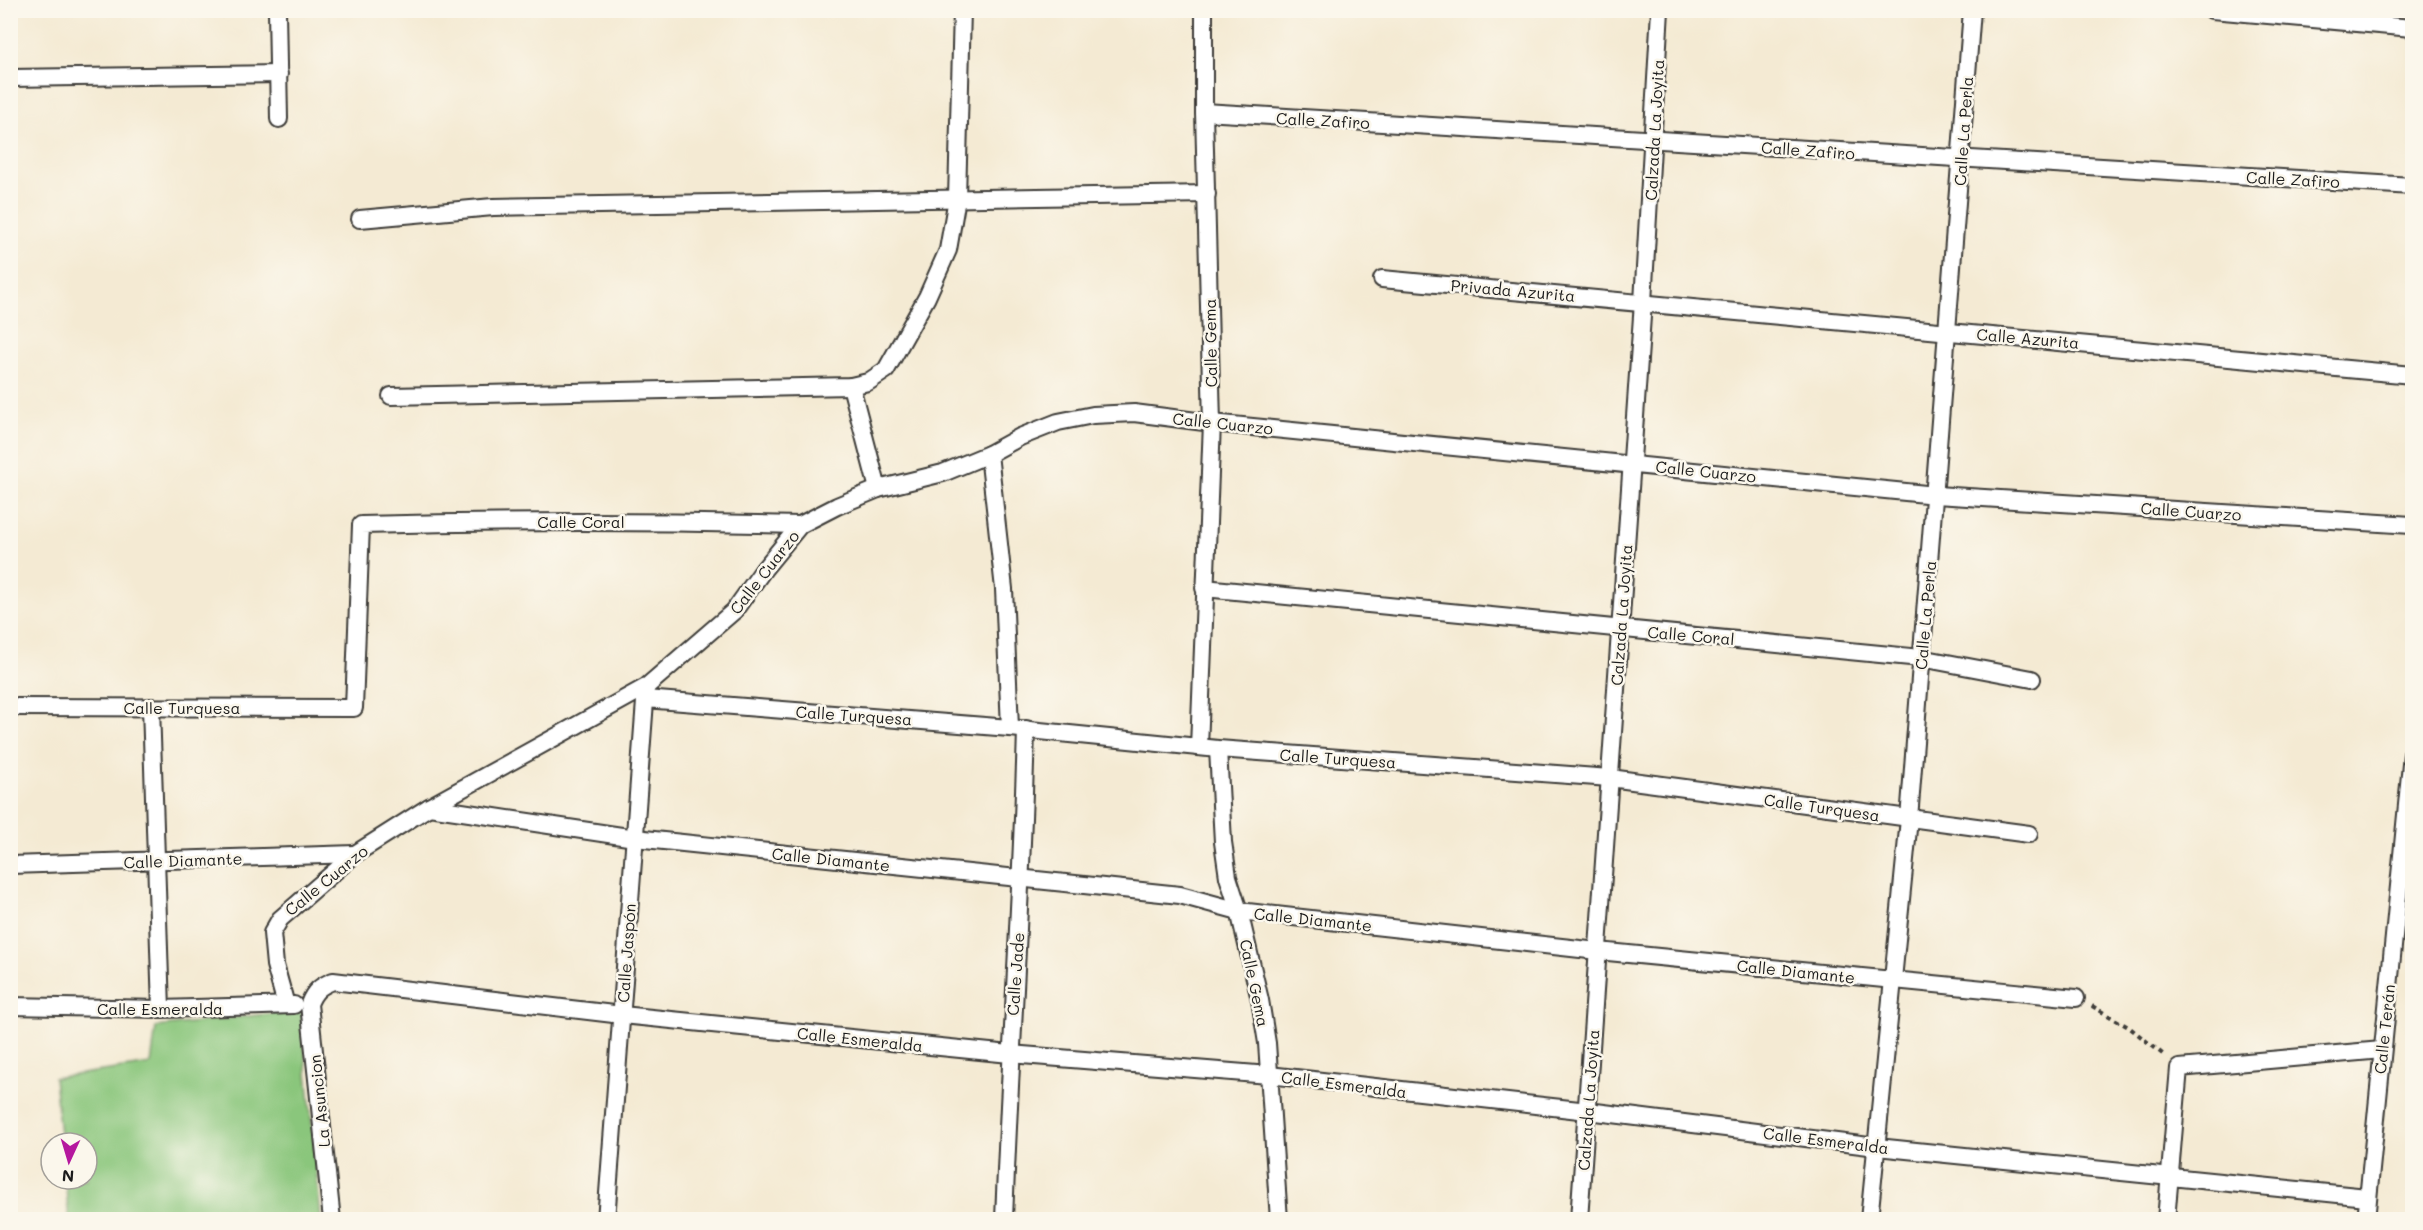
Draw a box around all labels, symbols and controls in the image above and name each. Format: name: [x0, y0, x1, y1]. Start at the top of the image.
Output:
street label: Calzada La Joyita: [1640, 59, 1668, 201]
street label: Calle La Perla: [1949, 76, 1977, 186]
street label: Calle Zafiro: [1276, 107, 1370, 133]
street label: Calle Zafiro: [1760, 136, 1856, 164]
street label: Calle Zafiro: [2246, 166, 2340, 192]
street label: Privada Azurita: [1450, 274, 1576, 306]
street label: Calle Gema: [1199, 298, 1221, 388]
street label: Calle Azurita: [1976, 323, 2080, 353]
street label: Calle Cuarzo: [1172, 407, 1274, 439]
street label: Calle Cuarzo: [1655, 455, 1757, 487]
street label: Calle Cuarzo: [2140, 497, 2242, 525]
street label: Calle Coral: [537, 511, 625, 532]
street label: Calle Cuarzo: [725, 526, 803, 618]
street label: Calzada La Joyita: [1606, 544, 1636, 686]
street label: Calle La Perla: [1910, 559, 1940, 671]
street label: Calle Coral: [1647, 621, 1735, 649]
street label: Calle Turquesa: [124, 697, 240, 718]
street label: Calle Turquesa: [795, 700, 913, 730]
street label: Calle Turquesa: [1279, 743, 1397, 773]
street label: Calle Turquesa: [1763, 788, 1881, 826]
street label: Calle Cuarzo: [280, 840, 372, 920]
street label: Calle Diamante: [771, 842, 891, 876]
street label: Calle Diamante: [123, 847, 243, 873]
street label: Calle Diamante: [1253, 902, 1373, 936]
street label: Calle Jaspón: [612, 903, 640, 1003]
street label: Calle Jade: [1002, 932, 1028, 1016]
street label: Calle Gema: [1235, 937, 1275, 1029]
street label: Calle Diamante: [1736, 954, 1856, 988]
street label: Calle Terán: [2369, 983, 2399, 1075]
street label: Calle Esmeralda: [97, 998, 223, 1019]
street label: Calle Esmeralda: [796, 1022, 924, 1056]
street label: Calzada La Joyita: [1573, 1029, 1603, 1171]
street label: La Asuncion: [304, 1054, 334, 1148]
street label: Calle Esmeralda: [1280, 1066, 1408, 1102]
street label: Calle Esmeralda: [1762, 1122, 1890, 1158]
north arrow: [39, 1131, 99, 1191]
text: N: [61, 1166, 75, 1187]

